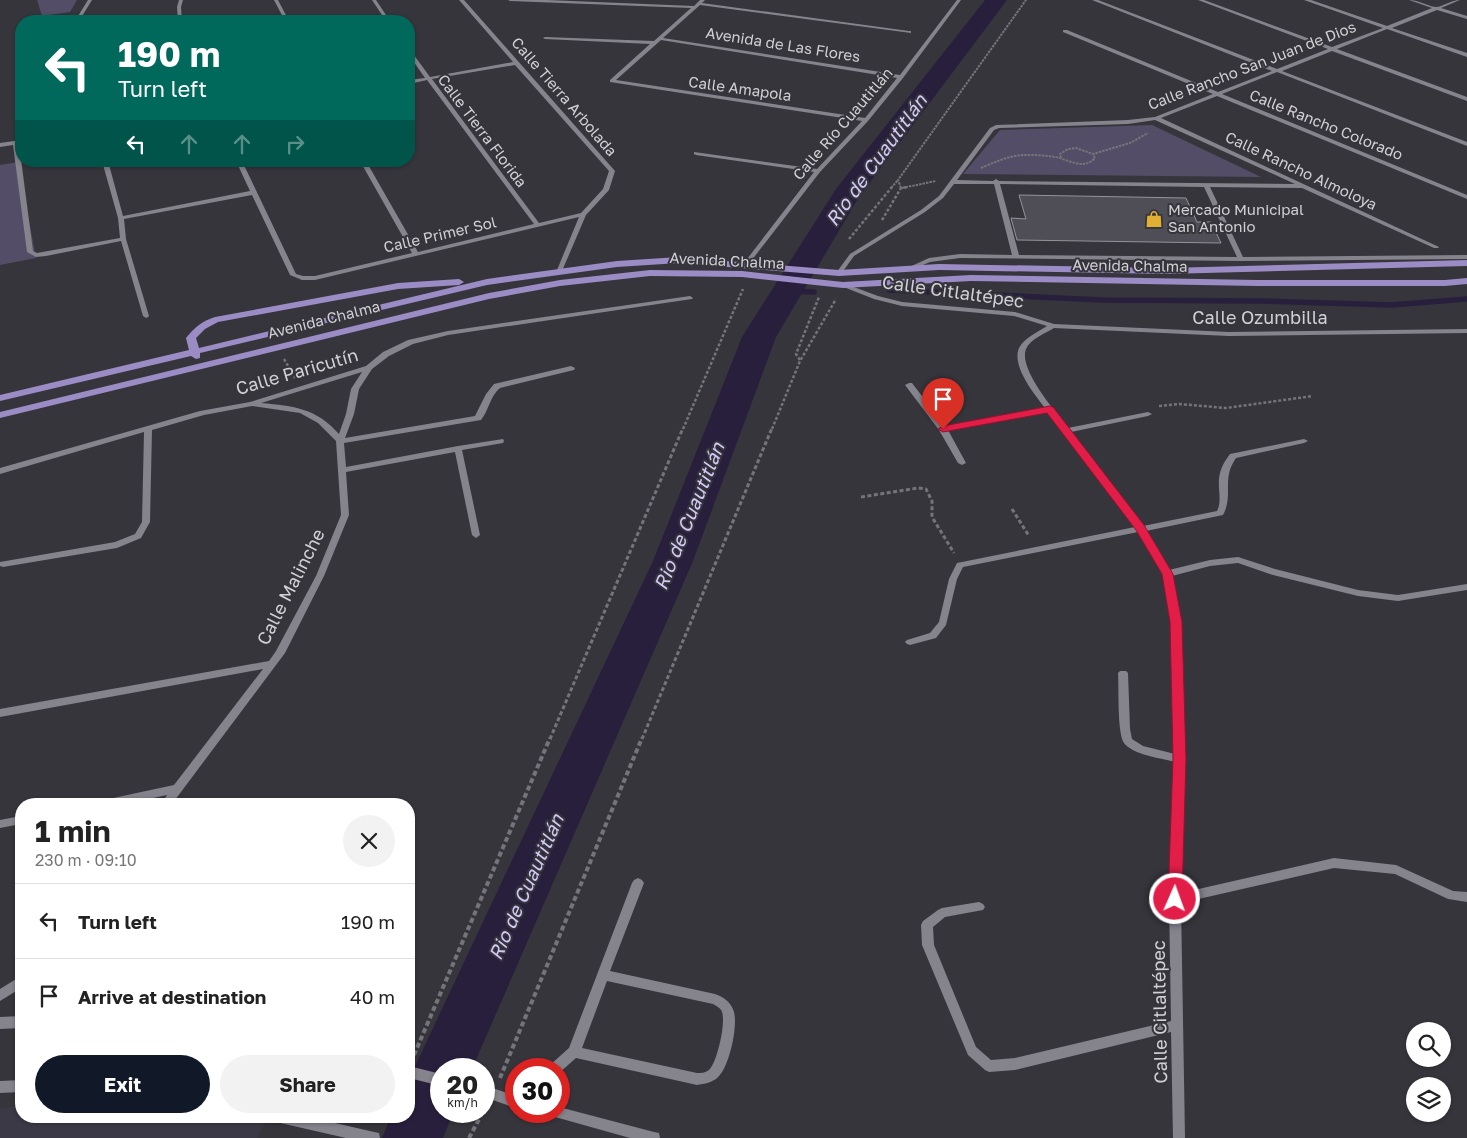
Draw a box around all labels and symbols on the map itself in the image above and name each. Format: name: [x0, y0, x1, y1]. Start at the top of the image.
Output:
street label: Calle Rancho San Juan de Dios: [1145, 17, 1358, 113]
street label: Avenida de Las Flores: [705, 23, 862, 65]
street label: Calle Tierra Arbolada: [508, 33, 621, 159]
street label: Calle Río Cuautitlán: [789, 64, 896, 183]
street label: Calle Tierra Florida: [435, 70, 531, 190]
street label: Calle Amapola: [687, 72, 793, 104]
street label: Calle Rancho Colorado: [1247, 85, 1406, 163]
water label: Rio de Cuautitlán: [820, 88, 932, 230]
street label: Calle Rancho Almoloya: [1223, 127, 1380, 213]
place label: Mercado Municipal San Antonio: [1168, 200, 1304, 235]
shop icon: Mercado Municipal San Antonio: [1144, 209, 1164, 229]
street label: Calle Primer Sol: [382, 212, 498, 256]
street label: Avenida Chalma: [669, 248, 785, 272]
street label: Avenida Chalma: [1072, 255, 1188, 275]
street label: Calle Citlaltépec: [881, 270, 1026, 312]
street label: Avenida Chalma: [266, 296, 382, 342]
street label: Calle Ozumbilla: [1192, 306, 1328, 328]
street label: Calle Paricutín: [233, 343, 360, 399]
pin: [922, 378, 964, 429]
water label: Rio de Cuautitlán: [648, 437, 729, 593]
street label: Calle Malinche: [251, 525, 329, 648]
water label: Rio de Cuautitlán: [483, 809, 569, 963]
position arrow: [1148, 872, 1200, 924]
street label: Calle Citlaltépec: [1147, 940, 1171, 1084]
speed limit sign: 30: [505, 1058, 570, 1123]

